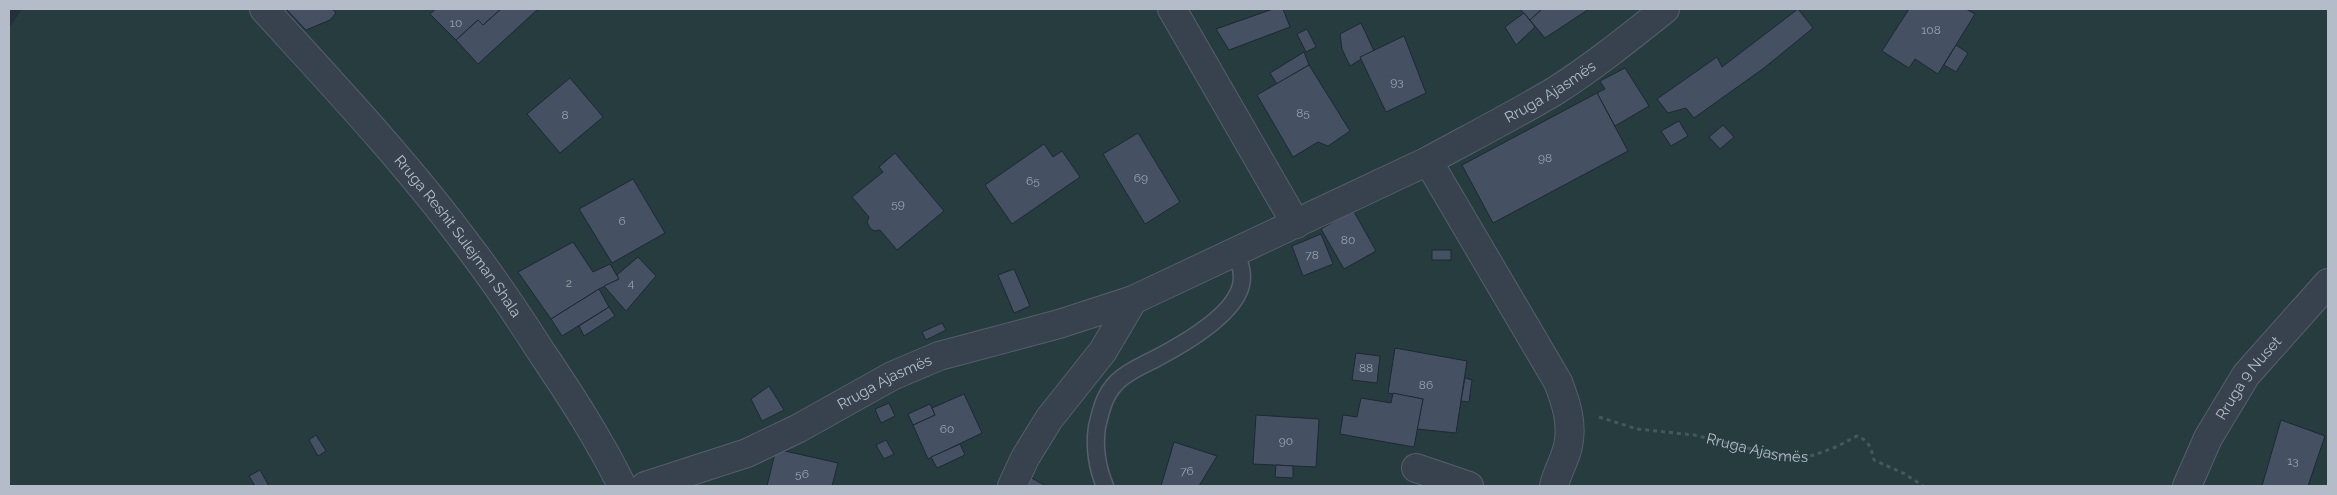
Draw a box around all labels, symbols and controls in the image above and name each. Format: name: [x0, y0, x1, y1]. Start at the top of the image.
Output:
house number: 10: [450, 16, 462, 30]
house number: 108: [1921, 23, 1941, 37]
street label: Rruga Ajasmës: [1502, 57, 1599, 127]
house number: 93: [1390, 75, 1404, 89]
house number: 85: [1296, 106, 1310, 120]
house number: 8: [561, 108, 569, 122]
house number: 98: [1538, 151, 1552, 165]
street label: Rruga Reshit Sulejman Shala: [391, 152, 525, 321]
house number: 69: [1134, 171, 1148, 185]
house number: 65: [1026, 174, 1040, 188]
house number: 59: [891, 197, 905, 211]
house number: 6: [618, 214, 626, 228]
house number: 80: [1341, 233, 1355, 247]
house number: 78: [1305, 248, 1319, 262]
house number: 2: [566, 276, 572, 290]
house number: 4: [628, 276, 635, 290]
street label: Rruga 9 Nuset: [2212, 333, 2285, 423]
street label: Rruga Ajasmës: [834, 351, 934, 414]
house number: 88: [1359, 361, 1373, 375]
house number: 86: [1419, 378, 1433, 392]
house number: 60: [940, 422, 954, 436]
street label: Rruga Ajasmës: [1705, 429, 1808, 466]
house number: 90: [1279, 434, 1293, 448]
house number: 13: [2287, 454, 2299, 468]
house number: 76: [1180, 464, 1194, 478]
house number: 56: [795, 467, 809, 481]

